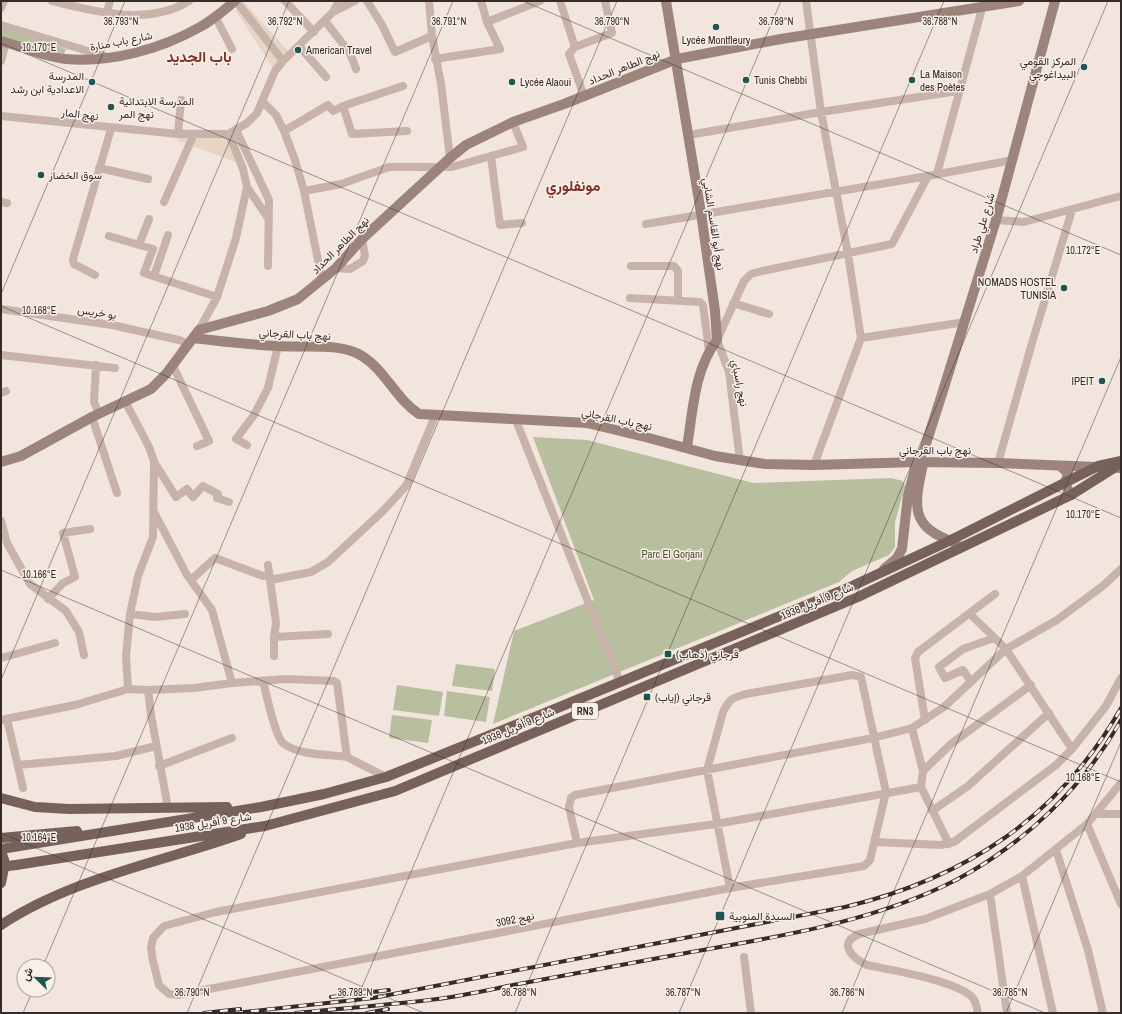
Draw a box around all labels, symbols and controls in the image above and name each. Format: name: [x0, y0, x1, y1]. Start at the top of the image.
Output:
text: 36.793°N: [104, 15, 139, 28]
text: 36.792°N: [268, 15, 303, 28]
text: 36.791°N: [432, 15, 467, 28]
text: 36.790°N: [595, 15, 630, 28]
text: 36.789°N: [759, 15, 794, 28]
text: 36.788°N: [923, 15, 958, 28]
marker: Lycée Montfleury: [711, 22, 721, 32]
street label: شارع باب منارة: [89, 28, 154, 55]
place label: Lycée Montfleury: [682, 33, 751, 47]
text: 10.170°E: [22, 41, 56, 54]
place label: American Travel: [305, 43, 372, 57]
marker: American Travel: [293, 45, 303, 55]
district label: باب الجديد: [166, 46, 232, 67]
street label: نهج الطاهر الحداد: [586, 46, 662, 89]
place label: المركز القومي البيداغوجي: [1020, 54, 1076, 84]
marker: المركز القومي البيداغوجي: [1079, 62, 1089, 72]
place label: La Maison des Poètes: [920, 67, 966, 94]
place label: المدرسة الاعدادية ابن رشد: [10, 69, 84, 96]
place label: Tunis Chebbi: [754, 73, 807, 87]
place label: Lycée Alaoui: [520, 75, 571, 89]
marker: Tunis Chebbi: [741, 75, 751, 85]
marker: La Maison des Poètes: [907, 75, 917, 85]
marker: المدرسة الاعدادية ابن رشد: [87, 77, 97, 87]
marker: Lycée Alaoui: [507, 77, 517, 87]
place label: المدرسة الابتدائية نهج المر: [118, 94, 194, 122]
marker: المدرسة الابتدائية نهج المر: [106, 102, 116, 112]
street label: نهج المار: [59, 105, 99, 124]
place label: سوق الخضار: [48, 168, 102, 182]
marker: سوق الخضار: [36, 170, 46, 180]
district label: مونفلوري: [546, 175, 600, 199]
street label: نهج أبو القاسم الشابي: [697, 177, 728, 272]
street label: شارع علي طراد: [966, 191, 1001, 256]
street label: نهج الطاهر الحداد: [308, 213, 373, 278]
text: 10.172°E: [1066, 244, 1100, 257]
place label: NOMADS HOSTEL TUNISIA: [978, 275, 1057, 302]
marker: NOMADS HOSTEL TUNISIA: [1059, 283, 1069, 293]
street label: بو خريس: [76, 302, 118, 322]
text: 10.168°E: [22, 304, 56, 317]
street label: نهج باب القرجاني: [258, 325, 331, 346]
street label: نهج راسباي: [726, 358, 751, 408]
place label: IPEIT: [1071, 374, 1094, 388]
marker: IPEIT: [1097, 376, 1107, 386]
street label: نهج باب القرجاني: [580, 405, 654, 436]
street label: نهج باب القرجاني: [899, 443, 971, 460]
text: 10.170°E: [1066, 508, 1100, 521]
park label: Parc El Gorjani: [641, 547, 703, 561]
text: 10.166°E: [22, 568, 56, 581]
street label: شارع 9 أفريل 1938: [778, 579, 856, 624]
place label: قرجاني (ذهاب): [676, 647, 739, 664]
marker: قرجاني (ذهاب): [663, 649, 673, 659]
place label: قرجاني (إياب): [655, 690, 711, 707]
marker: قرجاني (إياب): [642, 692, 652, 702]
road number: RN3: [572, 703, 598, 719]
street label: شارع 9 أفريل 1938: [479, 704, 557, 749]
text: 10.168°E: [1066, 771, 1100, 784]
street label: شارع 9 أفريل 1938: [174, 809, 253, 836]
text: 10.164°E: [22, 831, 56, 844]
street label: نهج 3092: [495, 908, 536, 931]
place label: السيدة المنوبية: [729, 909, 795, 923]
marker: السيدة المنوبية: [714, 910, 726, 922]
north arrow: [16, 958, 56, 998]
text: ش: [18, 965, 36, 983]
text: 36.790°N: [175, 986, 210, 999]
text: 36.789°N: [338, 986, 373, 999]
text: 36.788°N: [502, 986, 537, 999]
text: 36.787°N: [666, 986, 701, 999]
text: 36.786°N: [830, 986, 865, 999]
text: 36.785°N: [993, 986, 1028, 999]

